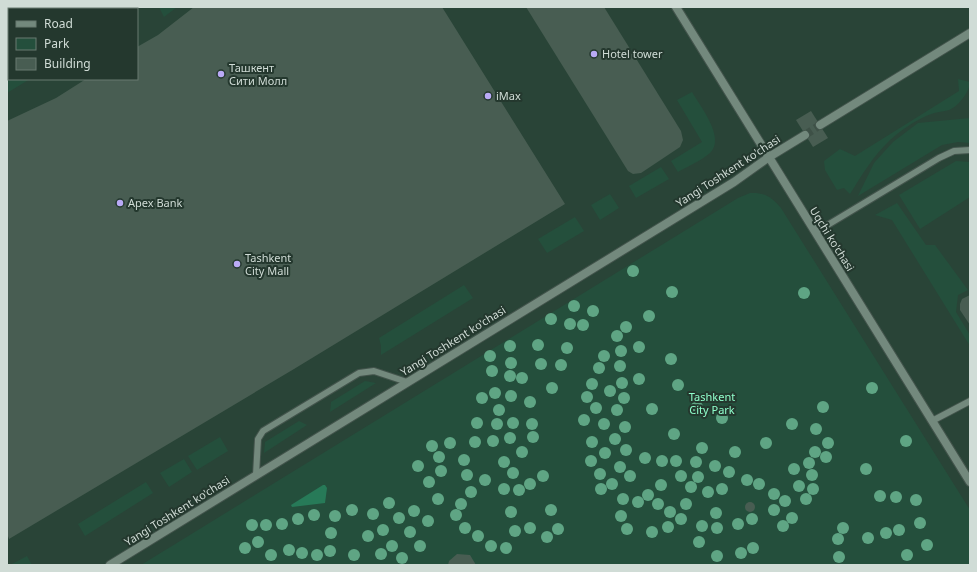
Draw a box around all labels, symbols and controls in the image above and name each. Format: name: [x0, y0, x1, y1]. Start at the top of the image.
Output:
legend: [8, 8, 138, 80]
text: Road: [44, 15, 73, 32]
text: Park: [44, 35, 70, 52]
place label: Hotel tower: [602, 46, 663, 61]
marker: Hotel tower: [589, 49, 599, 59]
text: Building: [44, 55, 91, 72]
place label: Ташкент Сити Молл: [229, 60, 287, 88]
marker: Ташкент Сити Молл: [216, 69, 226, 79]
place label: iMax: [496, 88, 521, 103]
marker: iMax: [483, 91, 493, 101]
street label: Yangi Toshkent ko'chasi: [673, 131, 783, 210]
place label: Apex Bank: [128, 195, 183, 210]
marker: Apex Bank: [115, 198, 125, 208]
street label: Uqchi ko'chasi: [807, 204, 858, 274]
place label: Tashkent City Mall: [245, 250, 291, 278]
marker: Tashkent City Mall: [232, 259, 242, 269]
street label: Yangi Toshkent ko'chasi: [397, 302, 508, 379]
park label: Tashkent City Park: [689, 389, 735, 417]
street label: Yangi Toshkent ko'chasi: [121, 472, 232, 549]

